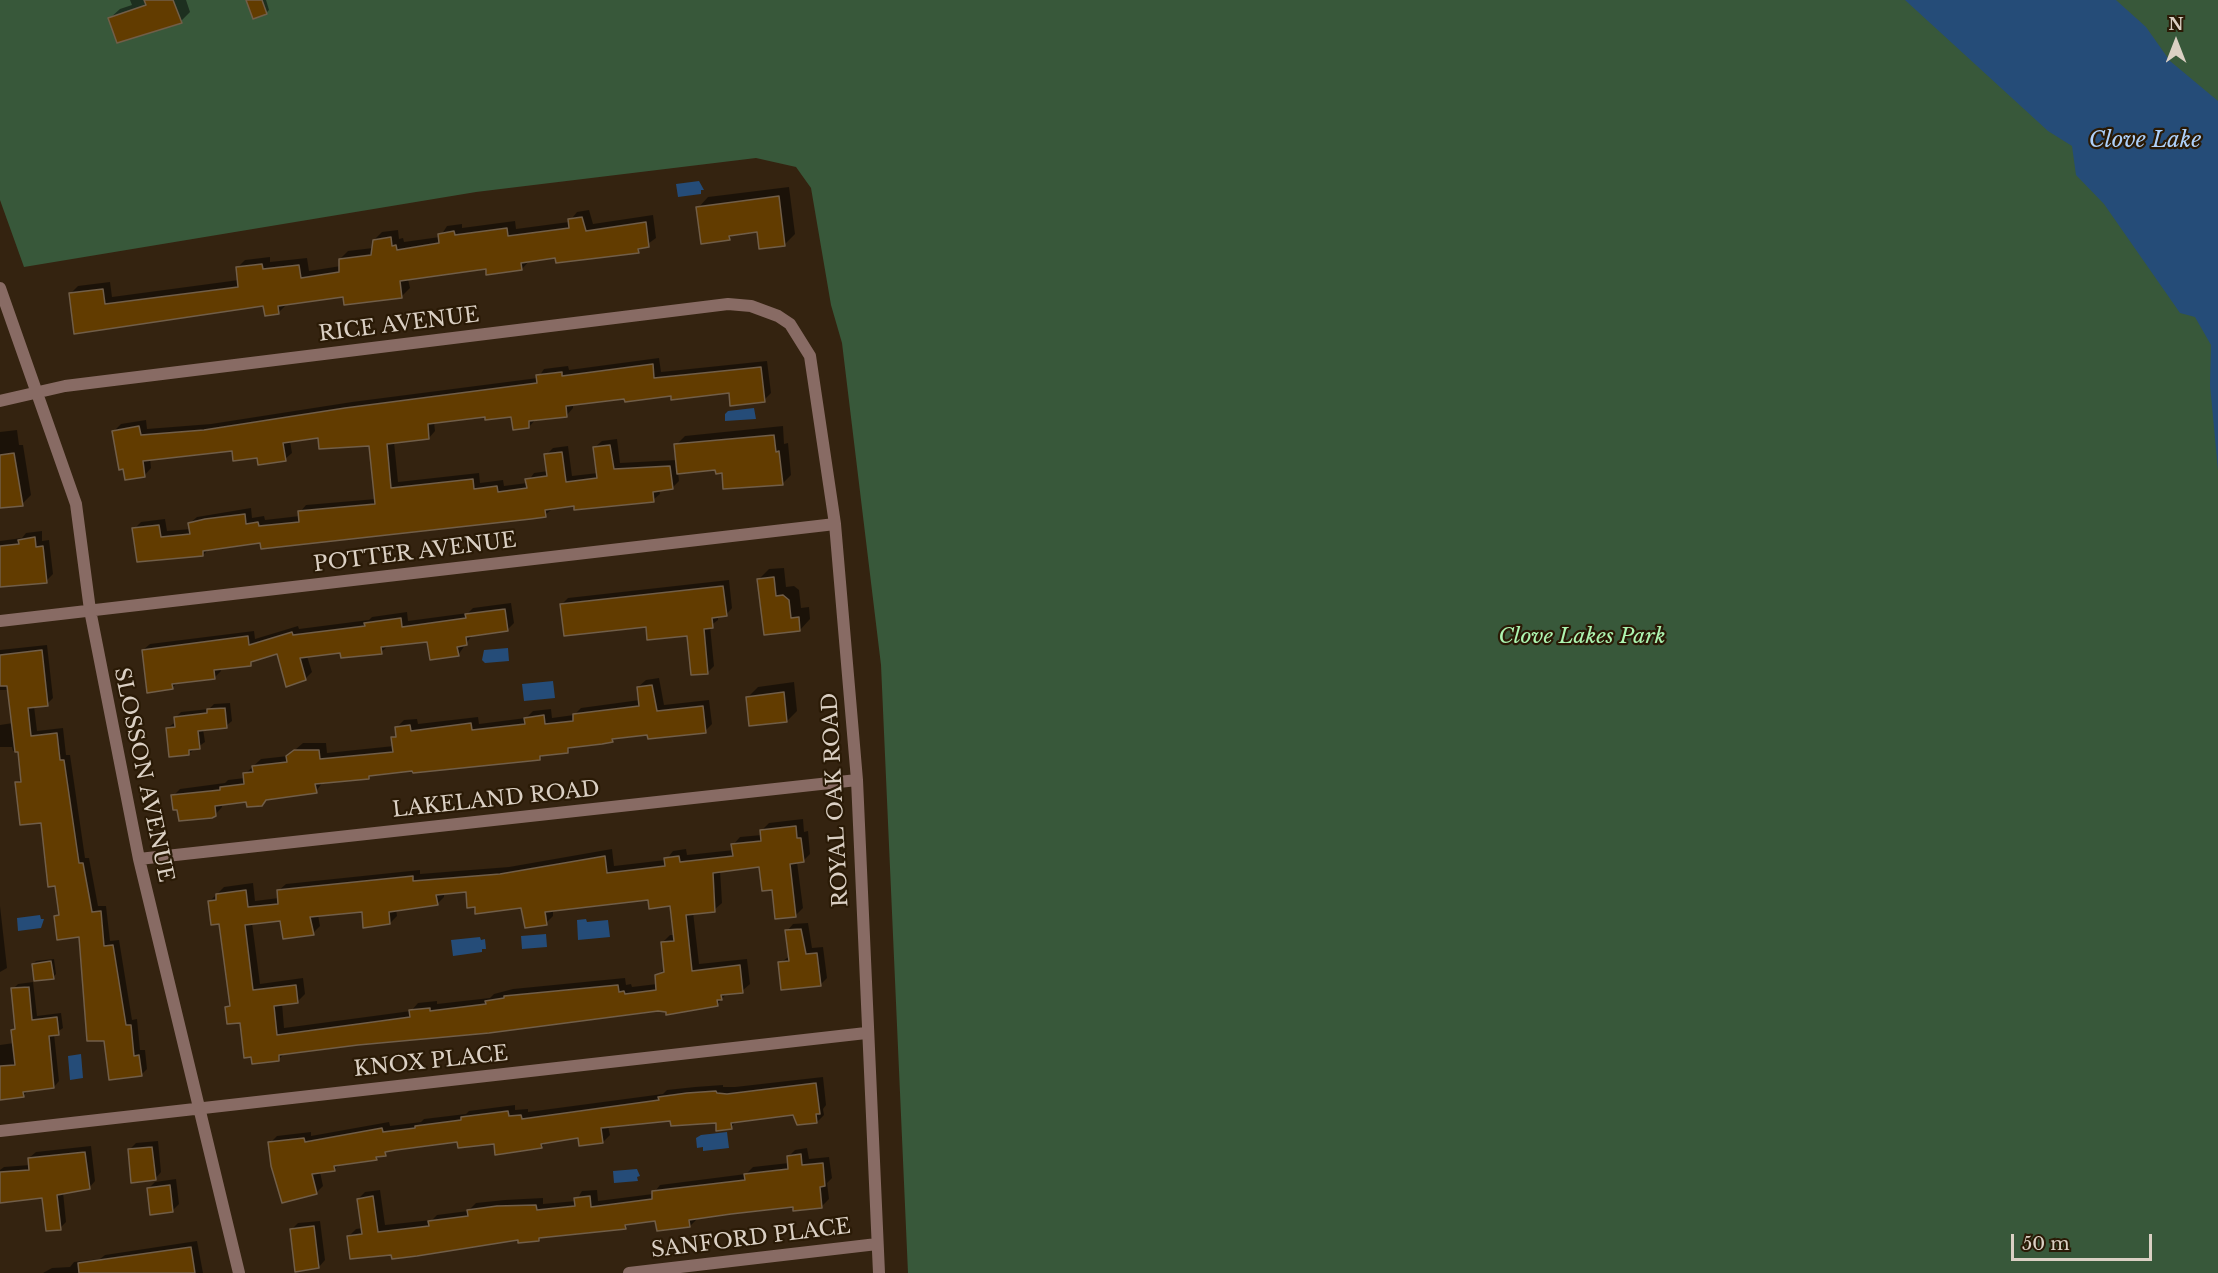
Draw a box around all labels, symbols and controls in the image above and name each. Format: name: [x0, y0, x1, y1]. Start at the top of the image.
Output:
north arrow: [2146, 12, 2206, 72]
text: N: [2168, 14, 2184, 34]
water label: Clove Lake: [2089, 128, 2201, 154]
street label: RICE AVENUE: [317, 303, 481, 347]
street label: POTTER AVENUE: [312, 528, 518, 578]
park label: Clove Lakes Park: [1499, 624, 1665, 650]
street label: SLOSSON AVENUE: [108, 665, 178, 885]
street label: ROYAL OAK ROAD: [818, 692, 854, 908]
street label: LAKELAND ROAD: [391, 777, 601, 823]
street label: KNOX PLACE: [353, 1041, 509, 1083]
street label: SANFORD PLACE: [650, 1214, 852, 1264]
scale bar: [2014, 1222, 2155, 1260]
text: 50 m: [2022, 1233, 2070, 1255]

